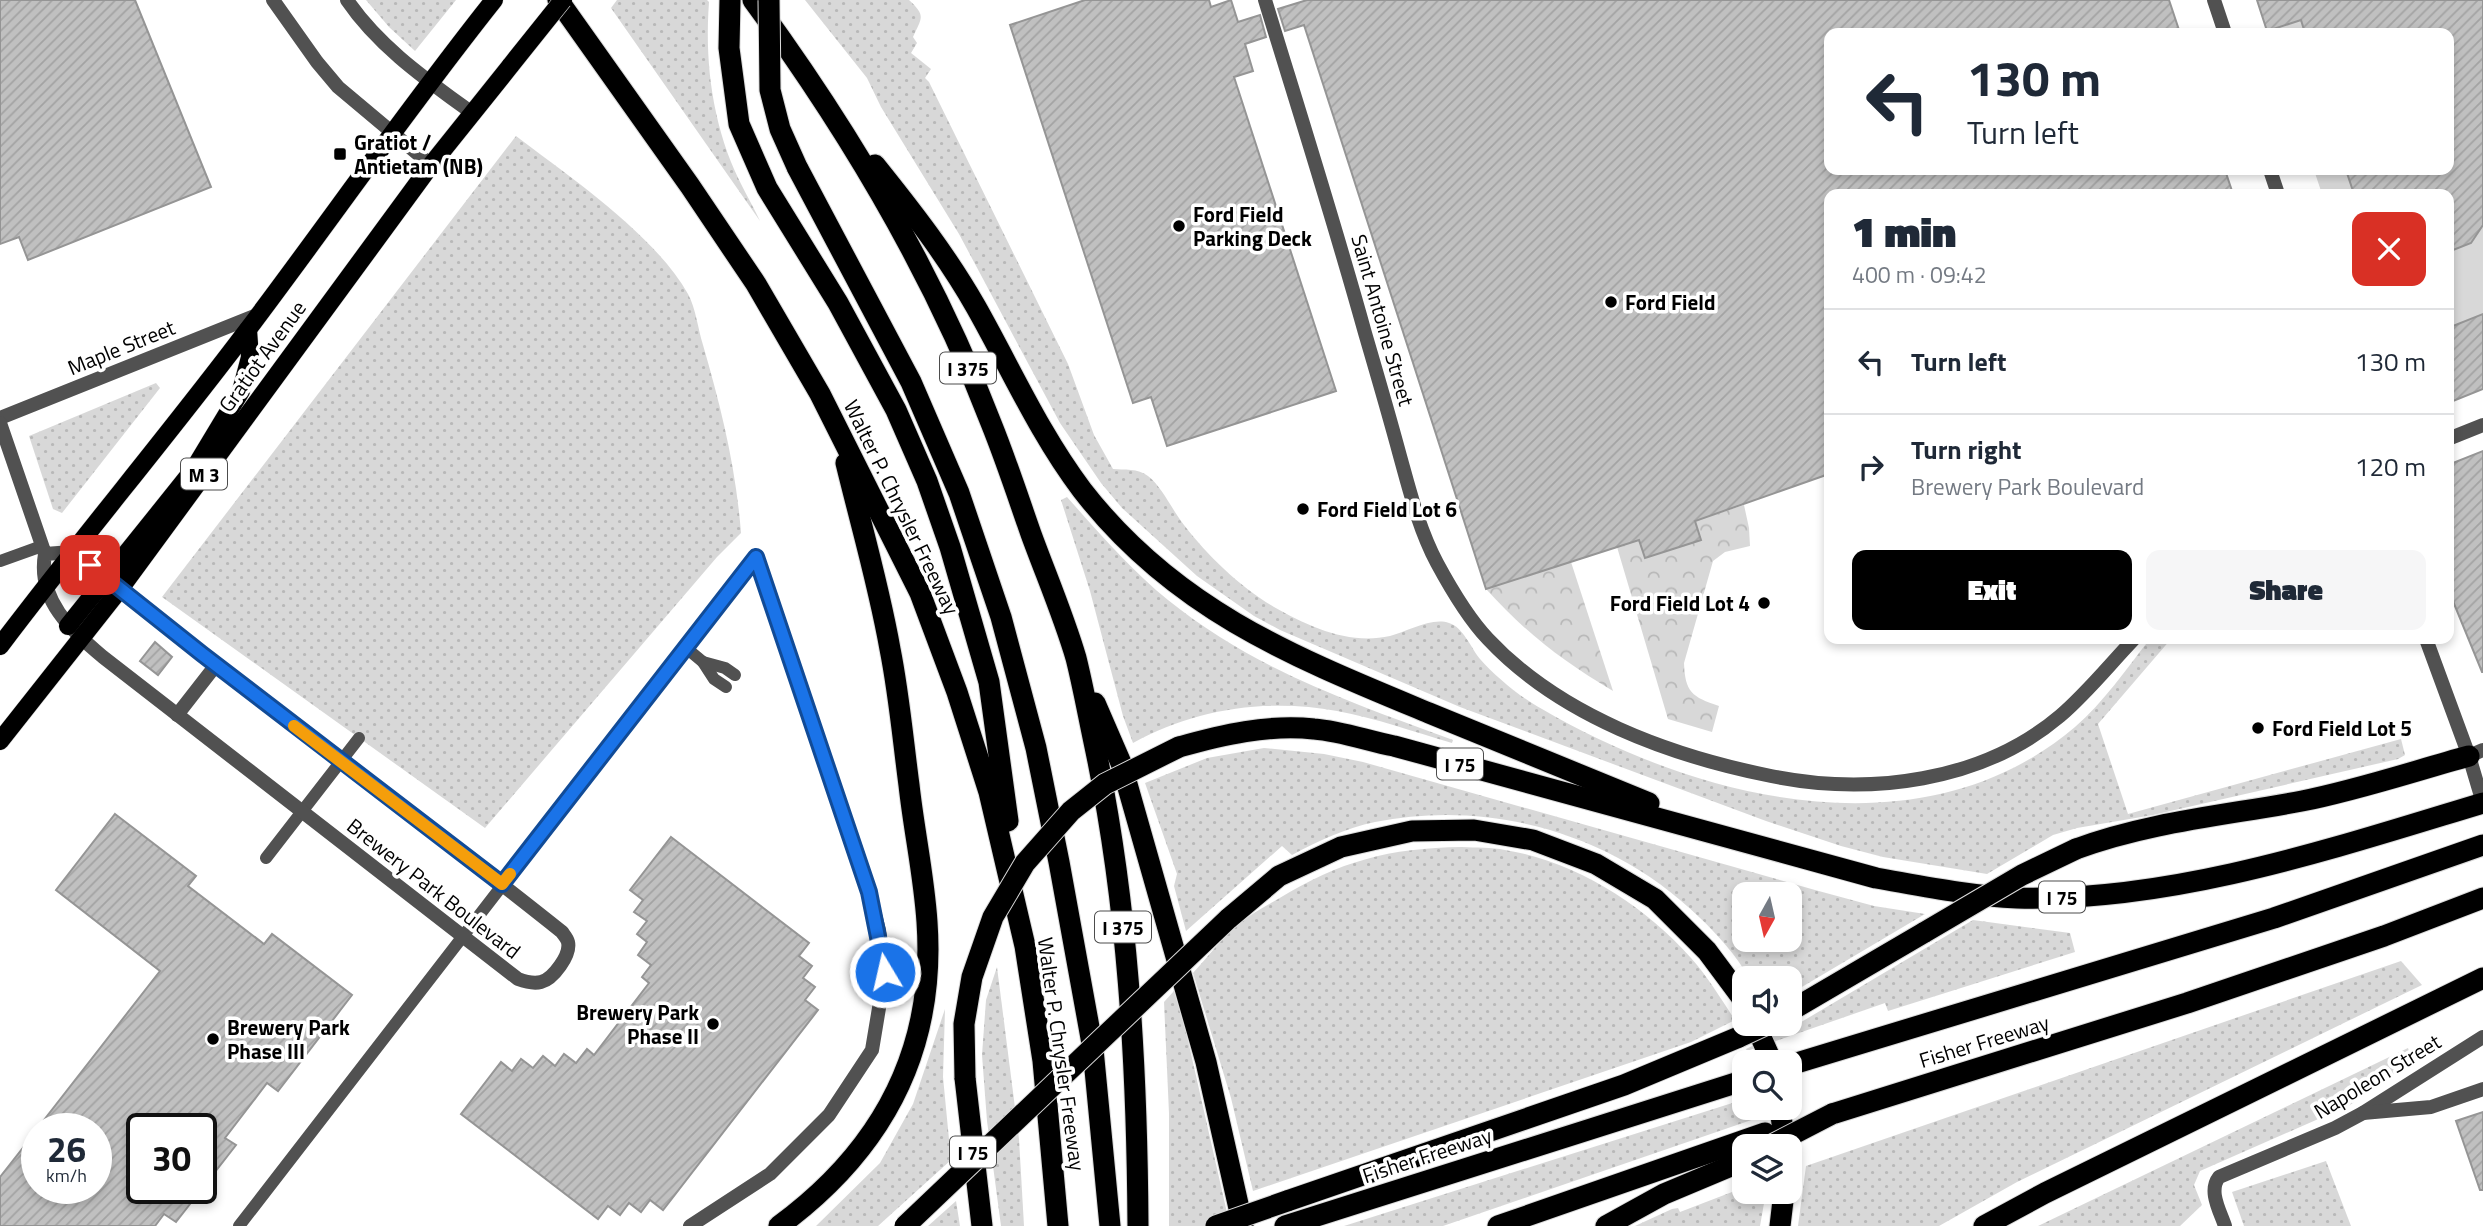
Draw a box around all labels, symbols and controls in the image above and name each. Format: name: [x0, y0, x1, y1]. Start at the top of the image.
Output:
text: 130 m: [1967, 40, 2101, 115]
icon: left: [1852, 56, 1943, 147]
text: Turn left: [1967, 108, 2079, 156]
place label: Gratiot / Antietam (NB): [354, 126, 483, 182]
marker: Gratiot / Antietam (NB): [332, 146, 348, 162]
place label: Ford Field Parking Deck: [1193, 198, 1312, 254]
text: 1 min: [1852, 199, 1956, 263]
button: close: [2352, 212, 2426, 286]
marker: Ford Field Parking Deck: [1171, 218, 1187, 234]
street label: Saint Antoine Street: [1343, 230, 1423, 410]
text: 400 m · 09:42: [1852, 257, 1987, 292]
place label: Ford Field: [1625, 286, 1715, 318]
street label: Gratiot Avenue: [210, 293, 314, 419]
marker: Ford Field: [1603, 294, 1619, 310]
street label: Maple Street: [62, 311, 180, 383]
text: Turn left: [1911, 342, 2006, 381]
text: 130 m: [2355, 342, 2426, 381]
icon: left: [1852, 343, 1890, 381]
road number: I 375: [940, 352, 996, 384]
street label: Walter P. Chrysler Freeway: [836, 394, 968, 620]
text: Turn right: [1911, 430, 2022, 469]
text: 120 m: [2355, 447, 2426, 486]
icon: right: [1852, 448, 1890, 486]
road number: M 3: [181, 458, 227, 489]
text: Brewery Park Boulevard: [1911, 469, 2144, 504]
place label: Ford Field Lot 6: [1317, 493, 1457, 525]
marker: Ford Field Lot 6: [1295, 501, 1311, 517]
pin: [60, 535, 120, 595]
icon: arrive: [71, 546, 109, 584]
button: Exit: [1852, 550, 2132, 630]
button: Share: [2146, 550, 2426, 630]
place label: Ford Field Lot 4: [1610, 587, 1750, 619]
marker: Ford Field Lot 4: [1756, 595, 1772, 611]
place label: Ford Field Lot 5: [2272, 712, 2412, 744]
marker: Ford Field Lot 5: [2250, 720, 2266, 736]
road number: I 75: [1437, 748, 1483, 779]
street label: Brewery Park Boulevard: [340, 810, 528, 966]
north arrow: [1732, 882, 1802, 952]
map controls: [1732, 882, 1802, 1204]
road number: I 75: [2039, 882, 2085, 912]
road number: I 375: [1095, 911, 1151, 942]
position arrow: [848, 935, 922, 1009]
street label: Walter P. Chrysler Freeway: [1030, 935, 1094, 1173]
button: sound: [1732, 966, 1802, 1036]
place label: Brewery Park Phase II: [576, 996, 699, 1052]
street label: Fisher Freeway: [1915, 1006, 2053, 1076]
place label: Brewery Park Phase III: [227, 1011, 350, 1067]
marker: Brewery Park Phase II: [705, 1016, 721, 1032]
street label: Napoleon Street: [2307, 1025, 2447, 1127]
marker: Brewery Park Phase III: [205, 1031, 221, 1047]
button: search: [1732, 1050, 1802, 1120]
speed limit sign: 30: [126, 1113, 217, 1204]
street label: Fisher Freeway: [1358, 1119, 1496, 1191]
text: 26: [47, 1122, 86, 1176]
button: layers: [1732, 1134, 1802, 1204]
road number: I 75: [950, 1136, 996, 1168]
text: km/h: [46, 1162, 87, 1189]

